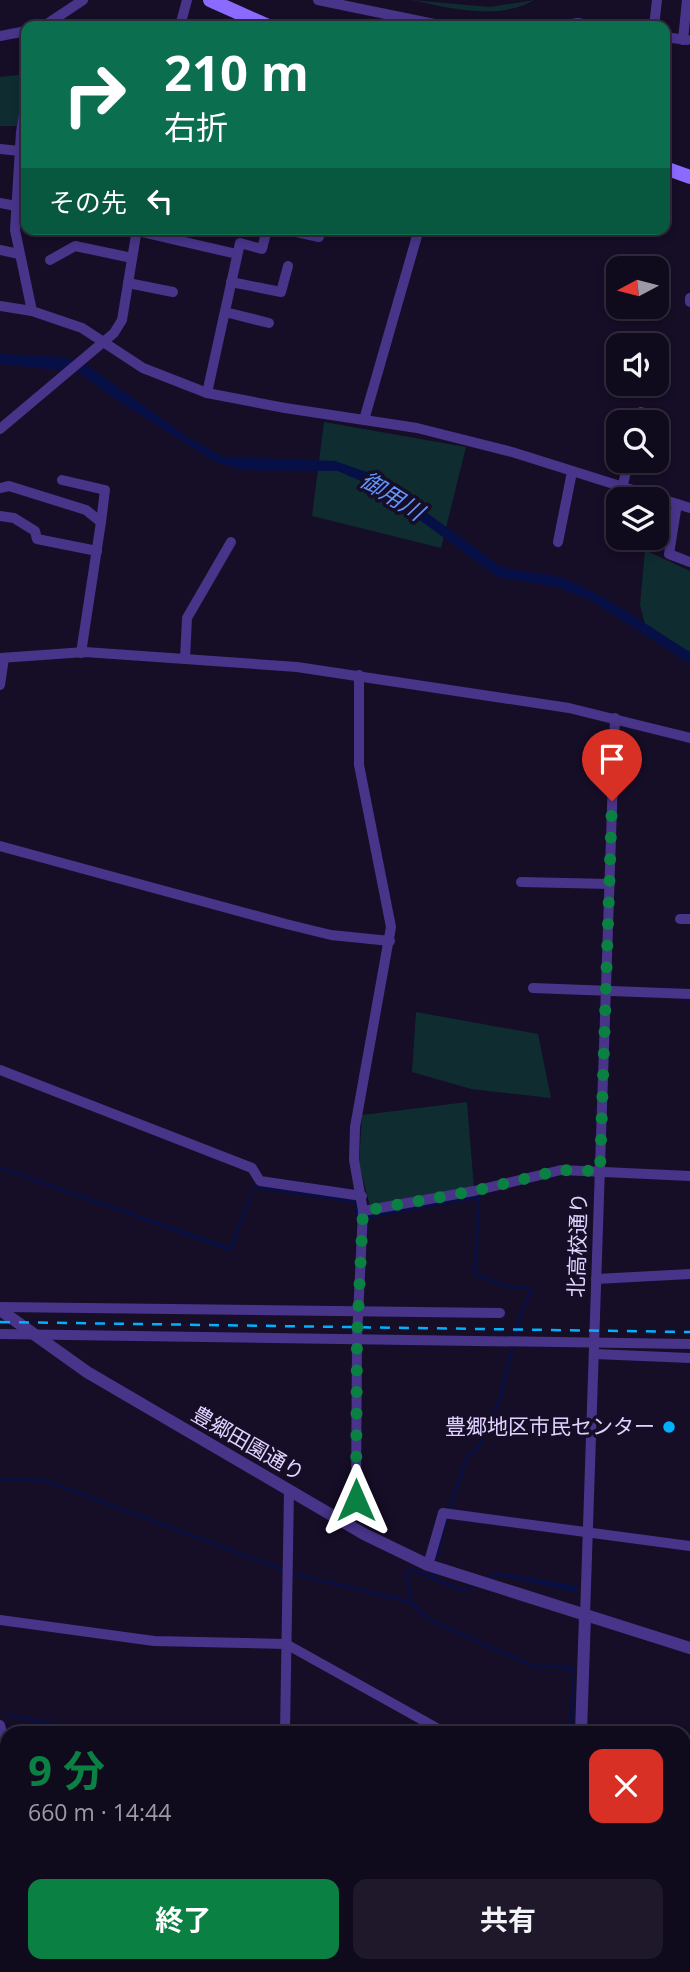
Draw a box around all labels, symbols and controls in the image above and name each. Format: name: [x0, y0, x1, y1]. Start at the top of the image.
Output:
text: 210 m: [164, 39, 309, 105]
icon: right: [49, 49, 140, 140]
text: 右折: [164, 105, 228, 148]
icon: left: [141, 182, 179, 220]
text: その先: [49, 184, 127, 220]
north arrow: [606, 256, 668, 318]
map controls: [606, 256, 669, 550]
button: sound: [606, 333, 669, 396]
button: search: [606, 410, 669, 473]
water label: 御用川: [355, 463, 433, 529]
button: layers: [606, 487, 669, 550]
pin: [582, 729, 642, 801]
icon: arrive: [593, 740, 631, 778]
street label: 北高校通り: [561, 1192, 593, 1298]
street label: 豊郷田園通り: [187, 1400, 310, 1487]
place label: 豊郷地区市民センター: [445, 1412, 655, 1440]
marker: 豊郷地区市民センター: [661, 1419, 677, 1435]
position arrow: [319, 1463, 393, 1537]
text: 9 分: [28, 1741, 105, 1798]
button: close: [589, 1749, 663, 1823]
text: 660 m · 14:44: [28, 1796, 171, 1828]
button: 終了: [28, 1879, 339, 1959]
button: 共有: [353, 1879, 663, 1959]

